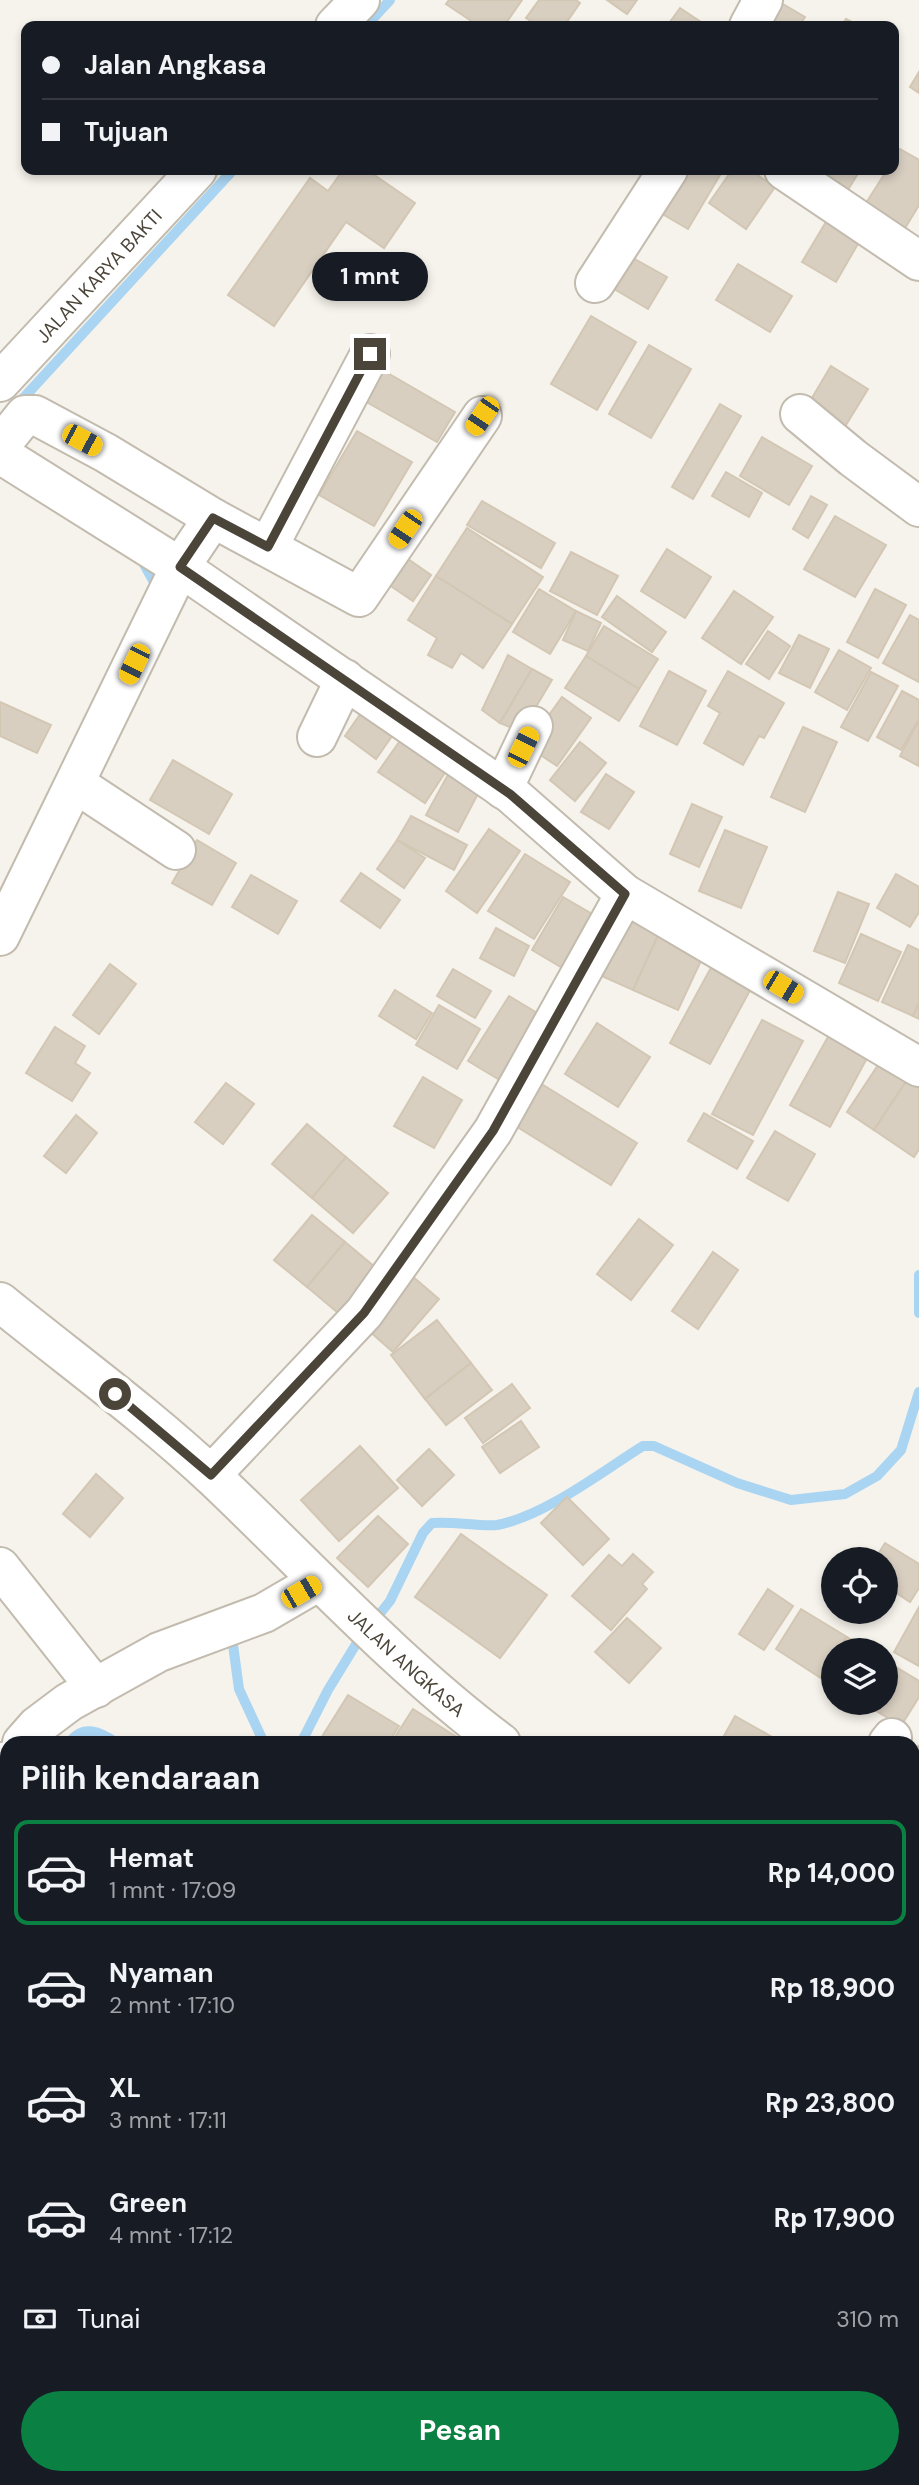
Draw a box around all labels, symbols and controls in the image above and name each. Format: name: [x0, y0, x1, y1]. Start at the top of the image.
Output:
text: Jalan Angkasa: [84, 48, 266, 82]
text: Tujuan: [84, 115, 169, 149]
street label: JALAN KARYA BAKTI: [30, 203, 167, 348]
callout: 1 mnt: [312, 252, 428, 302]
text: 1 mnt: [340, 261, 400, 291]
route end: [354, 338, 386, 370]
car: [462, 393, 503, 439]
car: [59, 421, 106, 459]
car: [385, 506, 426, 552]
car: [116, 641, 153, 687]
car: [505, 724, 542, 770]
car: [760, 967, 807, 1007]
route start: [99, 1378, 131, 1410]
map controls: [821, 1547, 898, 1715]
button: locate: [821, 1547, 898, 1624]
car: [278, 1572, 325, 1612]
street label: JALAN ANGKASA: [342, 1603, 471, 1723]
button: layers: [821, 1638, 898, 1715]
text: Pilih kendaraan: [21, 1757, 260, 1799]
icon: car: [25, 1841, 88, 1904]
text: Hemat: [109, 1841, 194, 1875]
text: Rp 14,000: [768, 1856, 895, 1890]
text: 1 mnt · 17:09: [109, 1875, 236, 1905]
icon: car: [25, 1956, 88, 2019]
text: Nyaman: [109, 1956, 214, 1990]
text: Rp 18,900: [770, 1971, 895, 2005]
text: 2 mnt · 17:10: [109, 1990, 235, 2020]
icon: car: [25, 2071, 88, 2134]
text: XL: [109, 2071, 141, 2105]
text: Rp 23,800: [765, 2086, 895, 2120]
text: 3 mnt · 17:11: [109, 2105, 227, 2135]
icon: car: [25, 2186, 88, 2249]
text: Green: [109, 2186, 187, 2220]
text: Rp 17,900: [774, 2201, 895, 2235]
text: 4 mnt · 17:12: [109, 2220, 233, 2250]
icon: cash: [21, 2300, 59, 2338]
text: Tunai: [77, 2302, 141, 2336]
text: 310 m: [836, 2304, 899, 2334]
button: Pesan: [21, 2391, 899, 2471]

